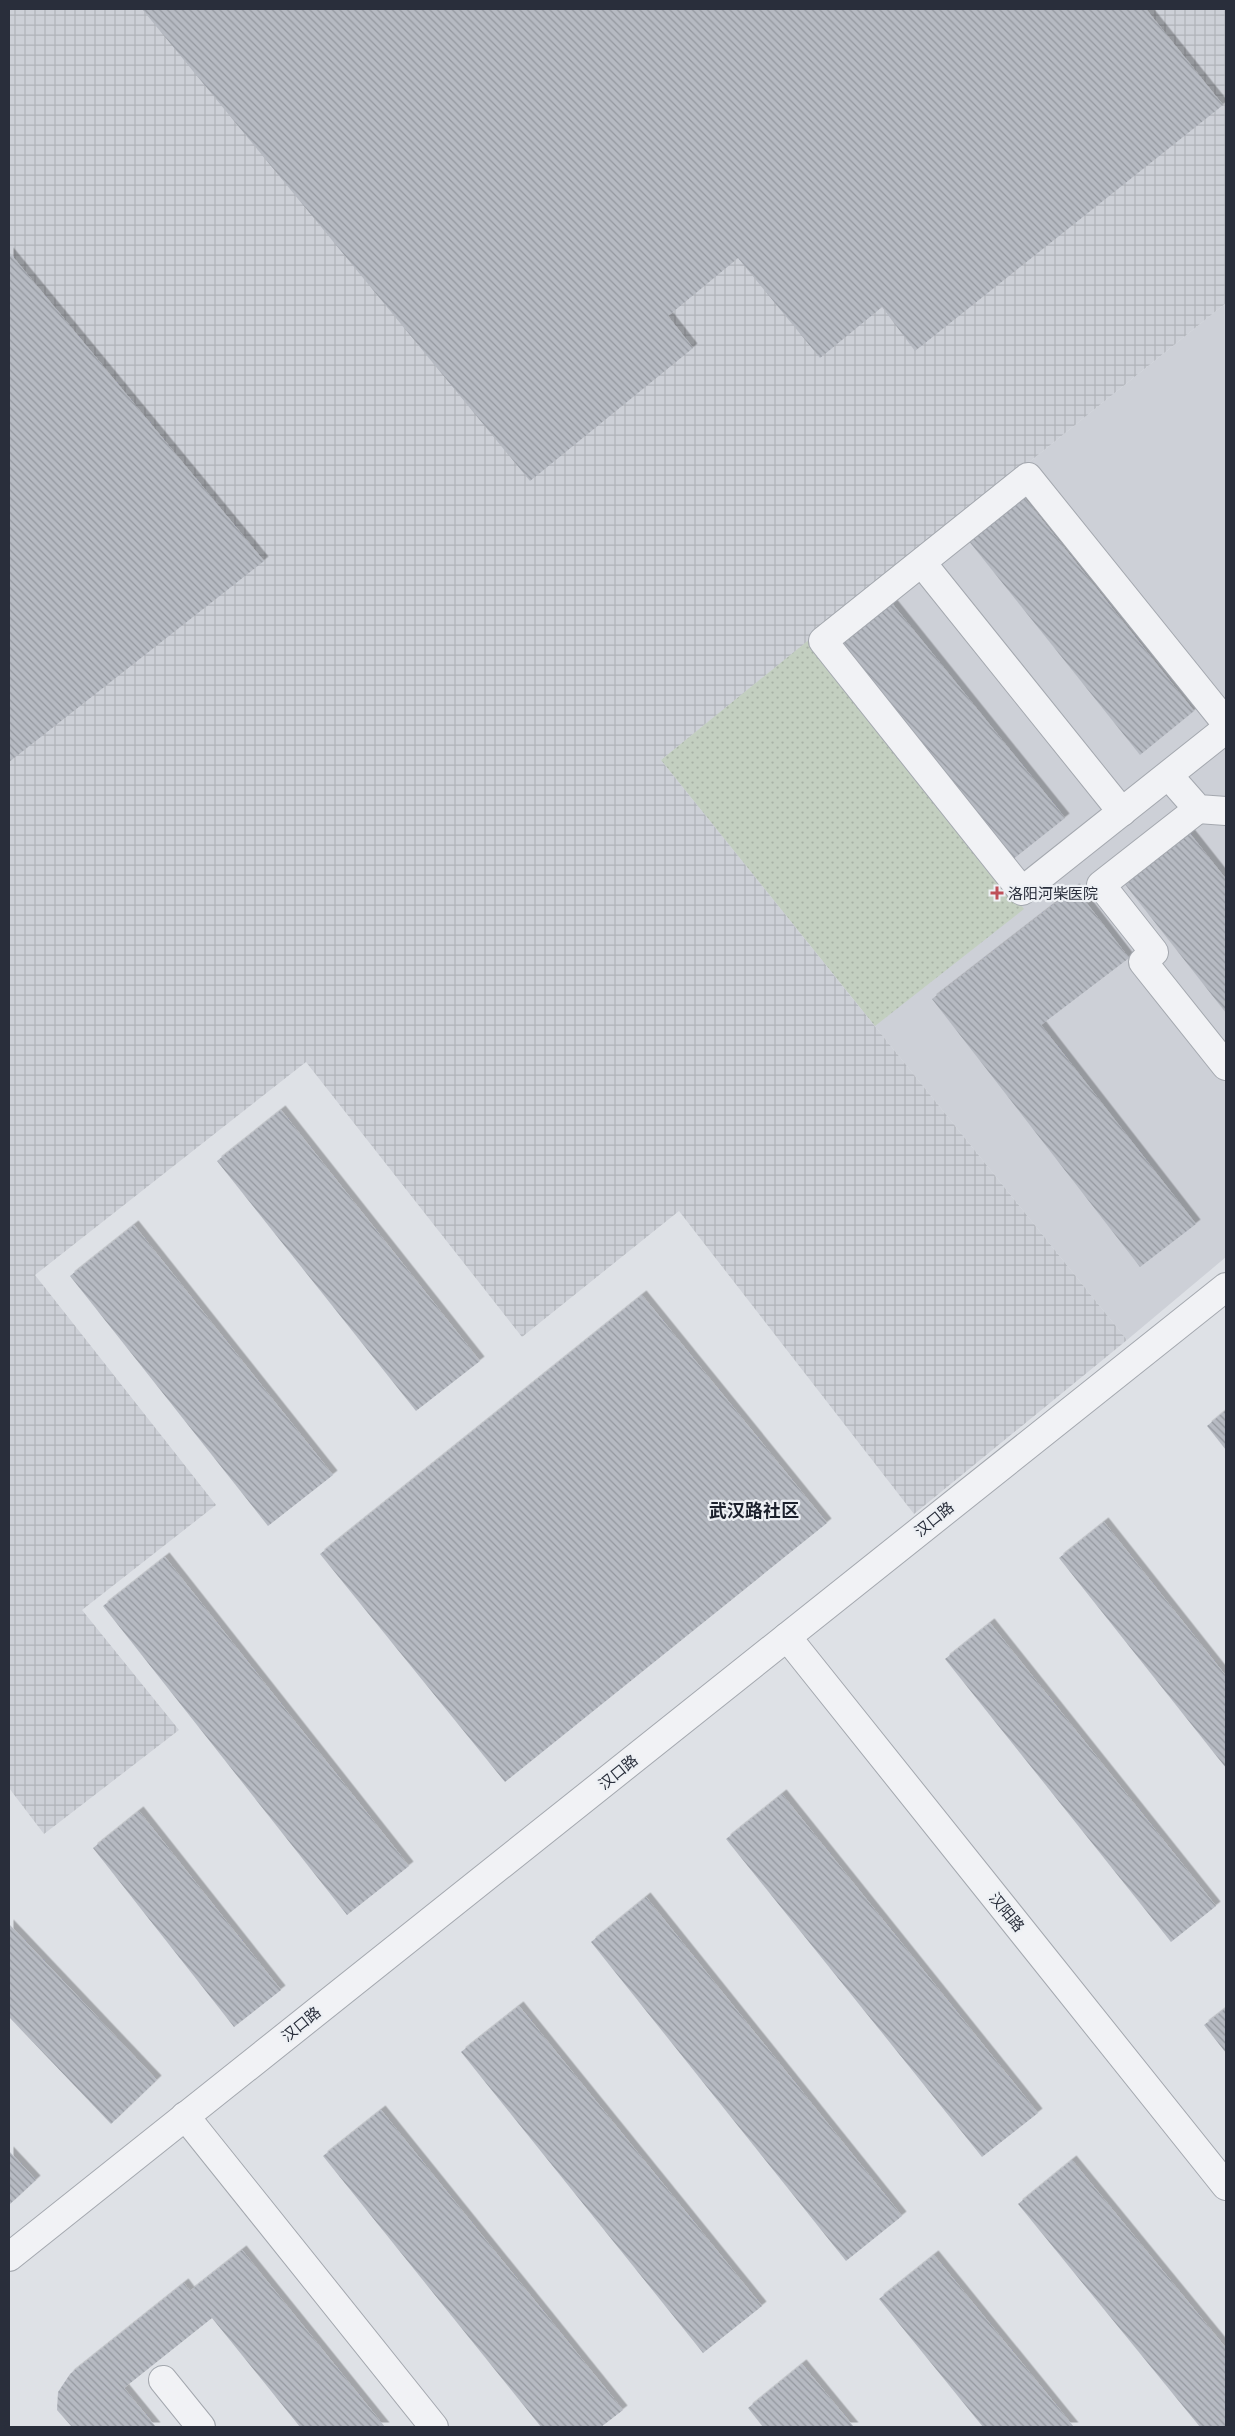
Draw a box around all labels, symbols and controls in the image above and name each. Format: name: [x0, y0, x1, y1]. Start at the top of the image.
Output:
place label: 洛阳河柴医院: [1008, 884, 1098, 903]
marker: 洛阳河柴医院: [990, 886, 1004, 900]
street label: 汉口路: [911, 1497, 957, 1541]
district label: 武汉路社区: [709, 1500, 799, 1522]
street label: 汉口路: [595, 1750, 641, 1794]
street label: 汉阳路: [985, 1889, 1029, 1935]
street label: 汉口路: [278, 2002, 324, 2046]

